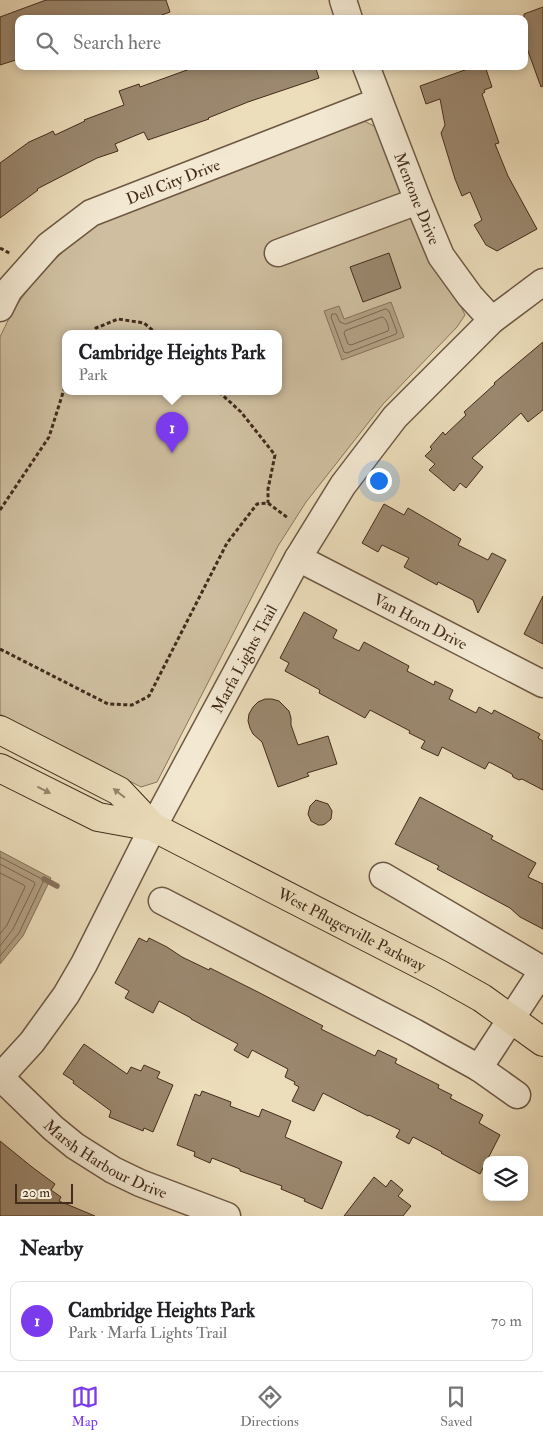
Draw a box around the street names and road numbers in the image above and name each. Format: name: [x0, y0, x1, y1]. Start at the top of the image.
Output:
street label: Mentone Drive: [389, 150, 444, 248]
street label: Dell City Drive: [123, 155, 223, 209]
street label: Van Horn Drive: [370, 590, 471, 655]
street label: Marfa Lights Trail: [207, 601, 282, 717]
street label: West Pflugerville Parkway: [273, 883, 430, 977]
street label: Marsh Harbour Drive: [39, 1115, 170, 1203]

